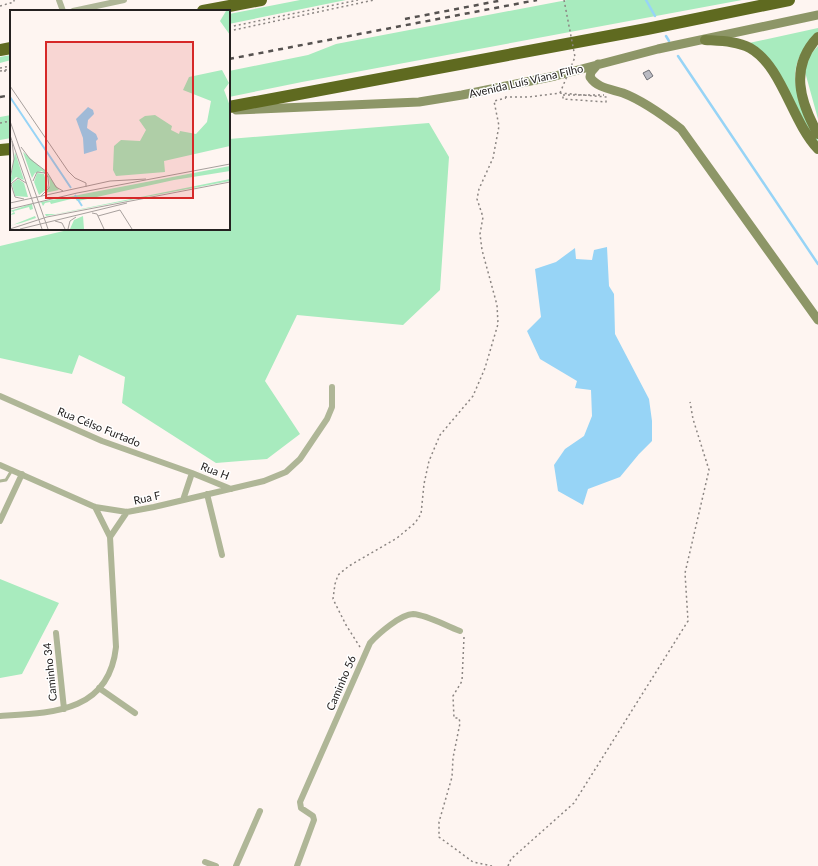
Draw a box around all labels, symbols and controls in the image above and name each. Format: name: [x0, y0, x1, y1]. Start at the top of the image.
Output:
inset map: [10, 10, 230, 230]
street label: Avenida Luís Viana Filho: [468, 61, 584, 100]
street label: Rua Célso Furtado: [56, 404, 143, 449]
street label: Rua H: [199, 459, 231, 482]
street label: Rua F: [132, 488, 162, 507]
street label: Caminho 34: [40, 642, 59, 702]
street label: Caminho 56: [323, 653, 358, 712]

